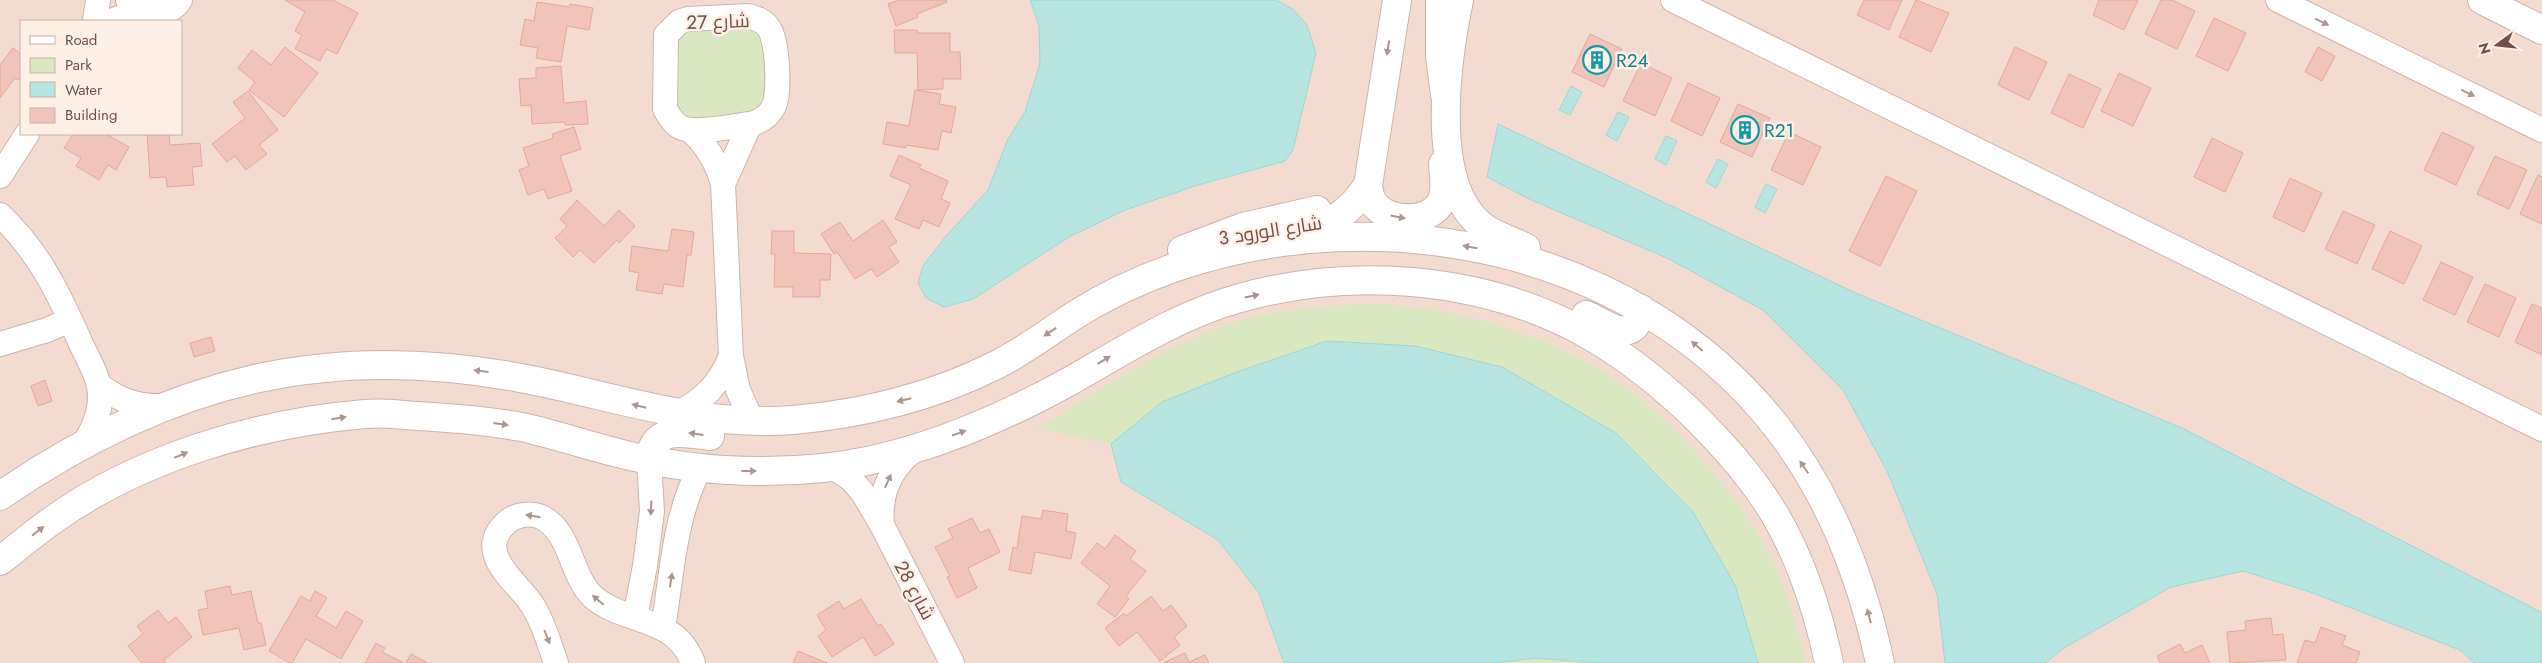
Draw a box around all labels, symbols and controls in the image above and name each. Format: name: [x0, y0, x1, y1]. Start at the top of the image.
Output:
street label: شارع 27: [686, 7, 750, 36]
one-way arrow: [2315, 18, 2329, 26]
legend: [20, 20, 182, 135]
north arrow: [2472, 20, 2522, 70]
text: Road: [65, 29, 97, 51]
one-way arrow: [1384, 40, 1392, 56]
text: N: [2473, 40, 2496, 56]
building icon: R24: [1582, 45, 1612, 75]
place label: R24: [1616, 47, 1649, 74]
text: Park: [65, 54, 92, 76]
text: Water: [65, 79, 103, 101]
one-way arrow: [2461, 89, 2475, 97]
text: Building: [65, 104, 117, 126]
building icon: R21: [1730, 115, 1760, 145]
place label: R21: [1764, 117, 1794, 144]
street label: شارع الورود 3: [1216, 209, 1324, 252]
one-way arrow: [1391, 213, 1406, 221]
one-way arrow: [1463, 243, 1478, 251]
one-way arrow: [1245, 291, 1261, 299]
one-way arrow: [1044, 327, 1057, 337]
one-way arrow: [1690, 341, 1703, 352]
one-way arrow: [1097, 356, 1110, 365]
one-way arrow: [473, 367, 489, 375]
one-way arrow: [896, 396, 911, 404]
one-way arrow: [632, 402, 647, 410]
one-way arrow: [331, 413, 347, 421]
one-way arrow: [493, 420, 509, 428]
one-way arrow: [951, 429, 966, 436]
one-way arrow: [688, 430, 704, 438]
one-way arrow: [174, 450, 188, 458]
one-way arrow: [1799, 461, 1809, 474]
one-way arrow: [741, 467, 757, 475]
one-way arrow: [885, 474, 893, 488]
one-way arrow: [647, 501, 655, 517]
one-way arrow: [525, 512, 541, 520]
one-way arrow: [31, 525, 44, 536]
street label: شارع 28: [888, 556, 941, 625]
one-way arrow: [667, 572, 675, 588]
one-way arrow: [592, 594, 604, 606]
one-way arrow: [1865, 608, 1873, 623]
one-way arrow: [543, 630, 551, 645]

